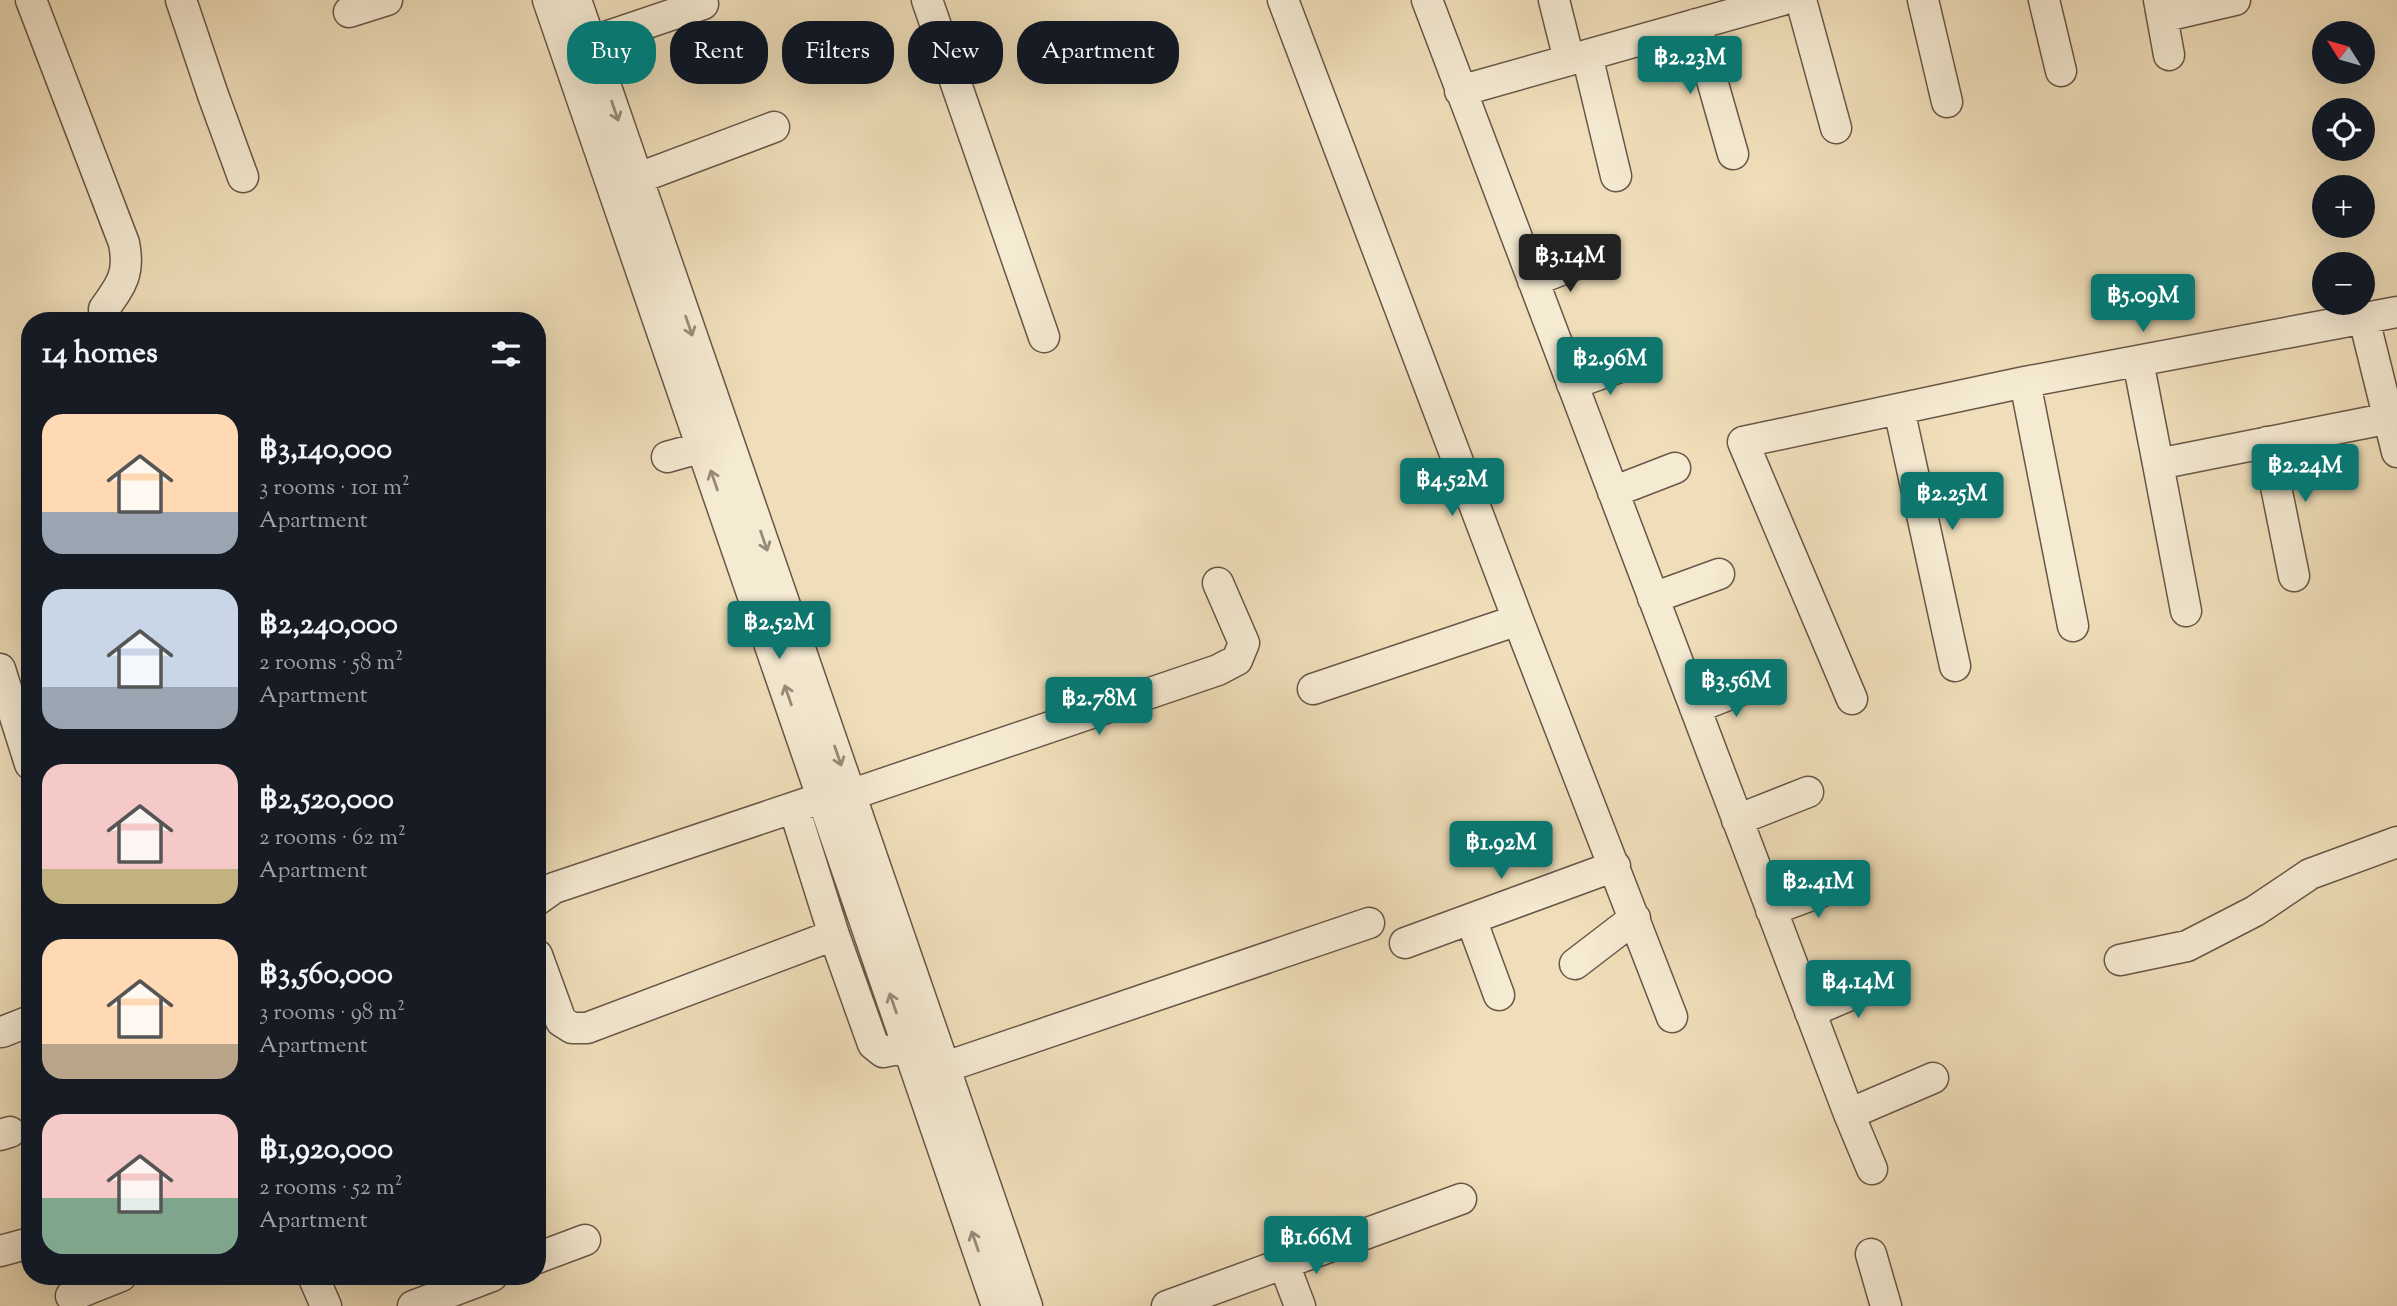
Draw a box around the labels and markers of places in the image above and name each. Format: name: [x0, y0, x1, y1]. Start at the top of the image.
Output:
pin: ฿2.23M: [1633, 36, 1747, 96]
pin: ฿3.14M: [1513, 234, 1627, 294]
pin: ฿5.09M: [2086, 274, 2200, 334]
pin: ฿2.96M: [1553, 338, 1667, 397]
pin: ฿2.24M: [2248, 444, 2362, 504]
pin: ฿4.52M: [1395, 458, 1509, 518]
pin: ฿2.25M: [1895, 472, 2009, 532]
pin: ฿2.52M: [722, 602, 836, 661]
pin: ฿3.56M: [1679, 660, 1793, 719]
pin: ฿2.78M: [1042, 678, 1156, 737]
pin: ฿1.92M: [1444, 822, 1558, 881]
pin: ฿2.41M: [1761, 860, 1875, 920]
pin: ฿4.14M: [1801, 960, 1915, 1020]
pin: ฿1.66M: [1259, 1216, 1373, 1276]

